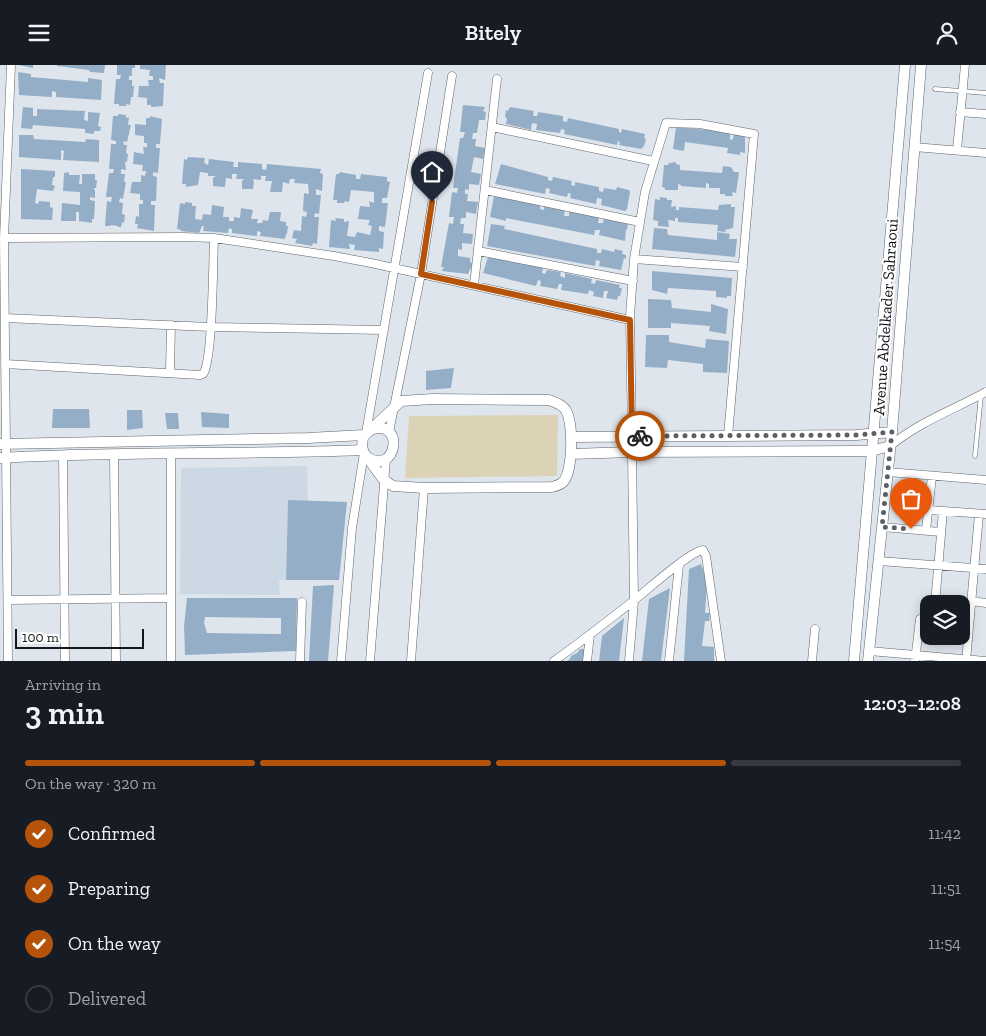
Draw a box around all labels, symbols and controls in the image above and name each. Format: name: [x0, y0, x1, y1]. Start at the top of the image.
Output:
icon: menu: [25, 19, 53, 47]
text: Bitely: [465, 19, 521, 46]
icon: person: [933, 19, 961, 47]
pin: [411, 151, 453, 202]
icon: home: [418, 158, 446, 186]
street label: Avenue Abdelkader Sahraoui: [869, 218, 902, 416]
courier: [615, 411, 665, 461]
icon: bike: [626, 422, 654, 450]
pin: [890, 478, 932, 529]
icon: bag: [897, 485, 925, 513]
map controls: [920, 595, 970, 645]
button: layers: [920, 595, 970, 645]
scale bar: [15, 626, 144, 649]
text: 100 m: [22, 629, 59, 646]
text: Arriving in: [25, 675, 101, 694]
text: 12:03–12:08: [864, 692, 961, 715]
text: 3 min: [25, 694, 104, 732]
text: On the way · 320 m: [25, 774, 156, 793]
icon: check: [25, 820, 53, 848]
text: Confirmed: [68, 822, 155, 845]
text: 11:42: [928, 824, 961, 843]
icon: check: [25, 875, 53, 903]
text: Preparing: [68, 877, 150, 900]
text: 11:51: [931, 879, 961, 898]
icon: check: [25, 930, 53, 958]
text: On the way: [68, 932, 161, 955]
text: 11:54: [928, 934, 961, 953]
text: Delivered: [68, 987, 146, 1010]

